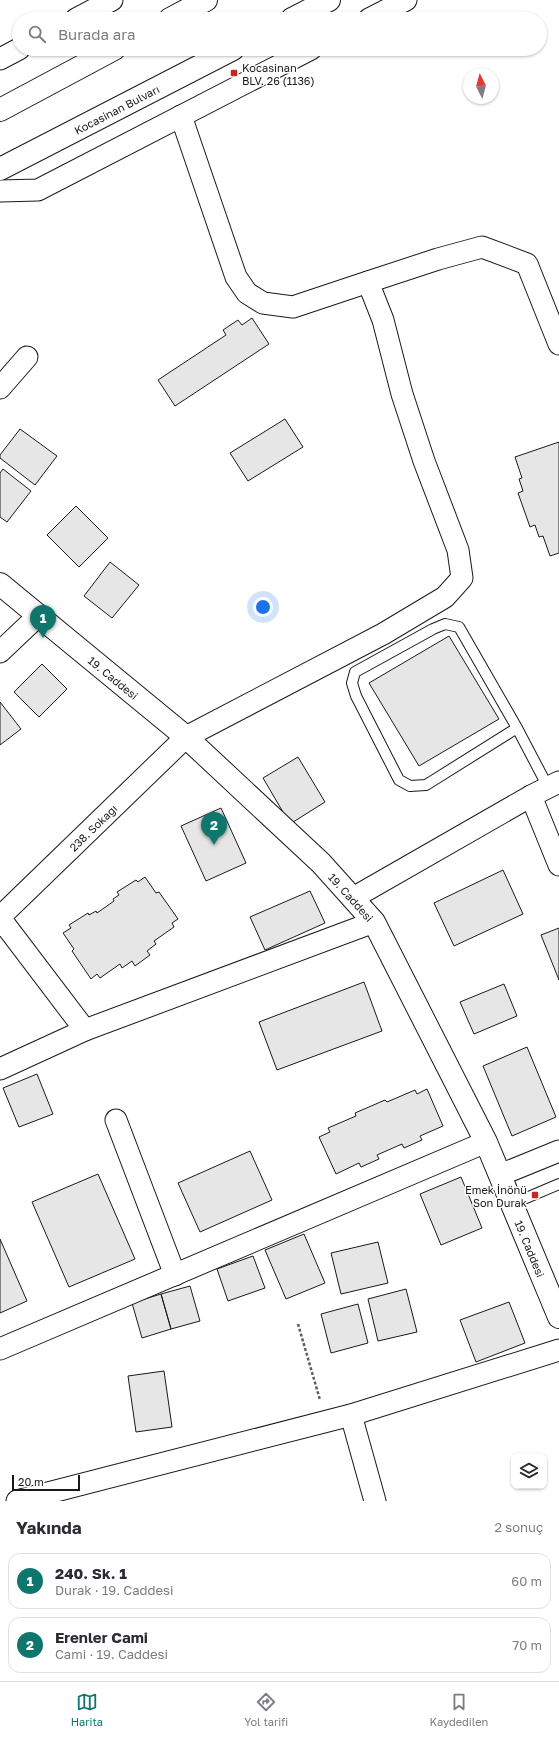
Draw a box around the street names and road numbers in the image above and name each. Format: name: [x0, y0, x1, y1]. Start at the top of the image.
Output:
street label: Kocasinan Bulvarı: [72, 82, 161, 136]
street label: 19. Caddesi: [86, 653, 141, 702]
street label: 238. Sokağı: [66, 801, 119, 853]
street label: 19. Caddesi: [326, 870, 376, 924]
street label: 19. Caddesi: [513, 1218, 548, 1279]

